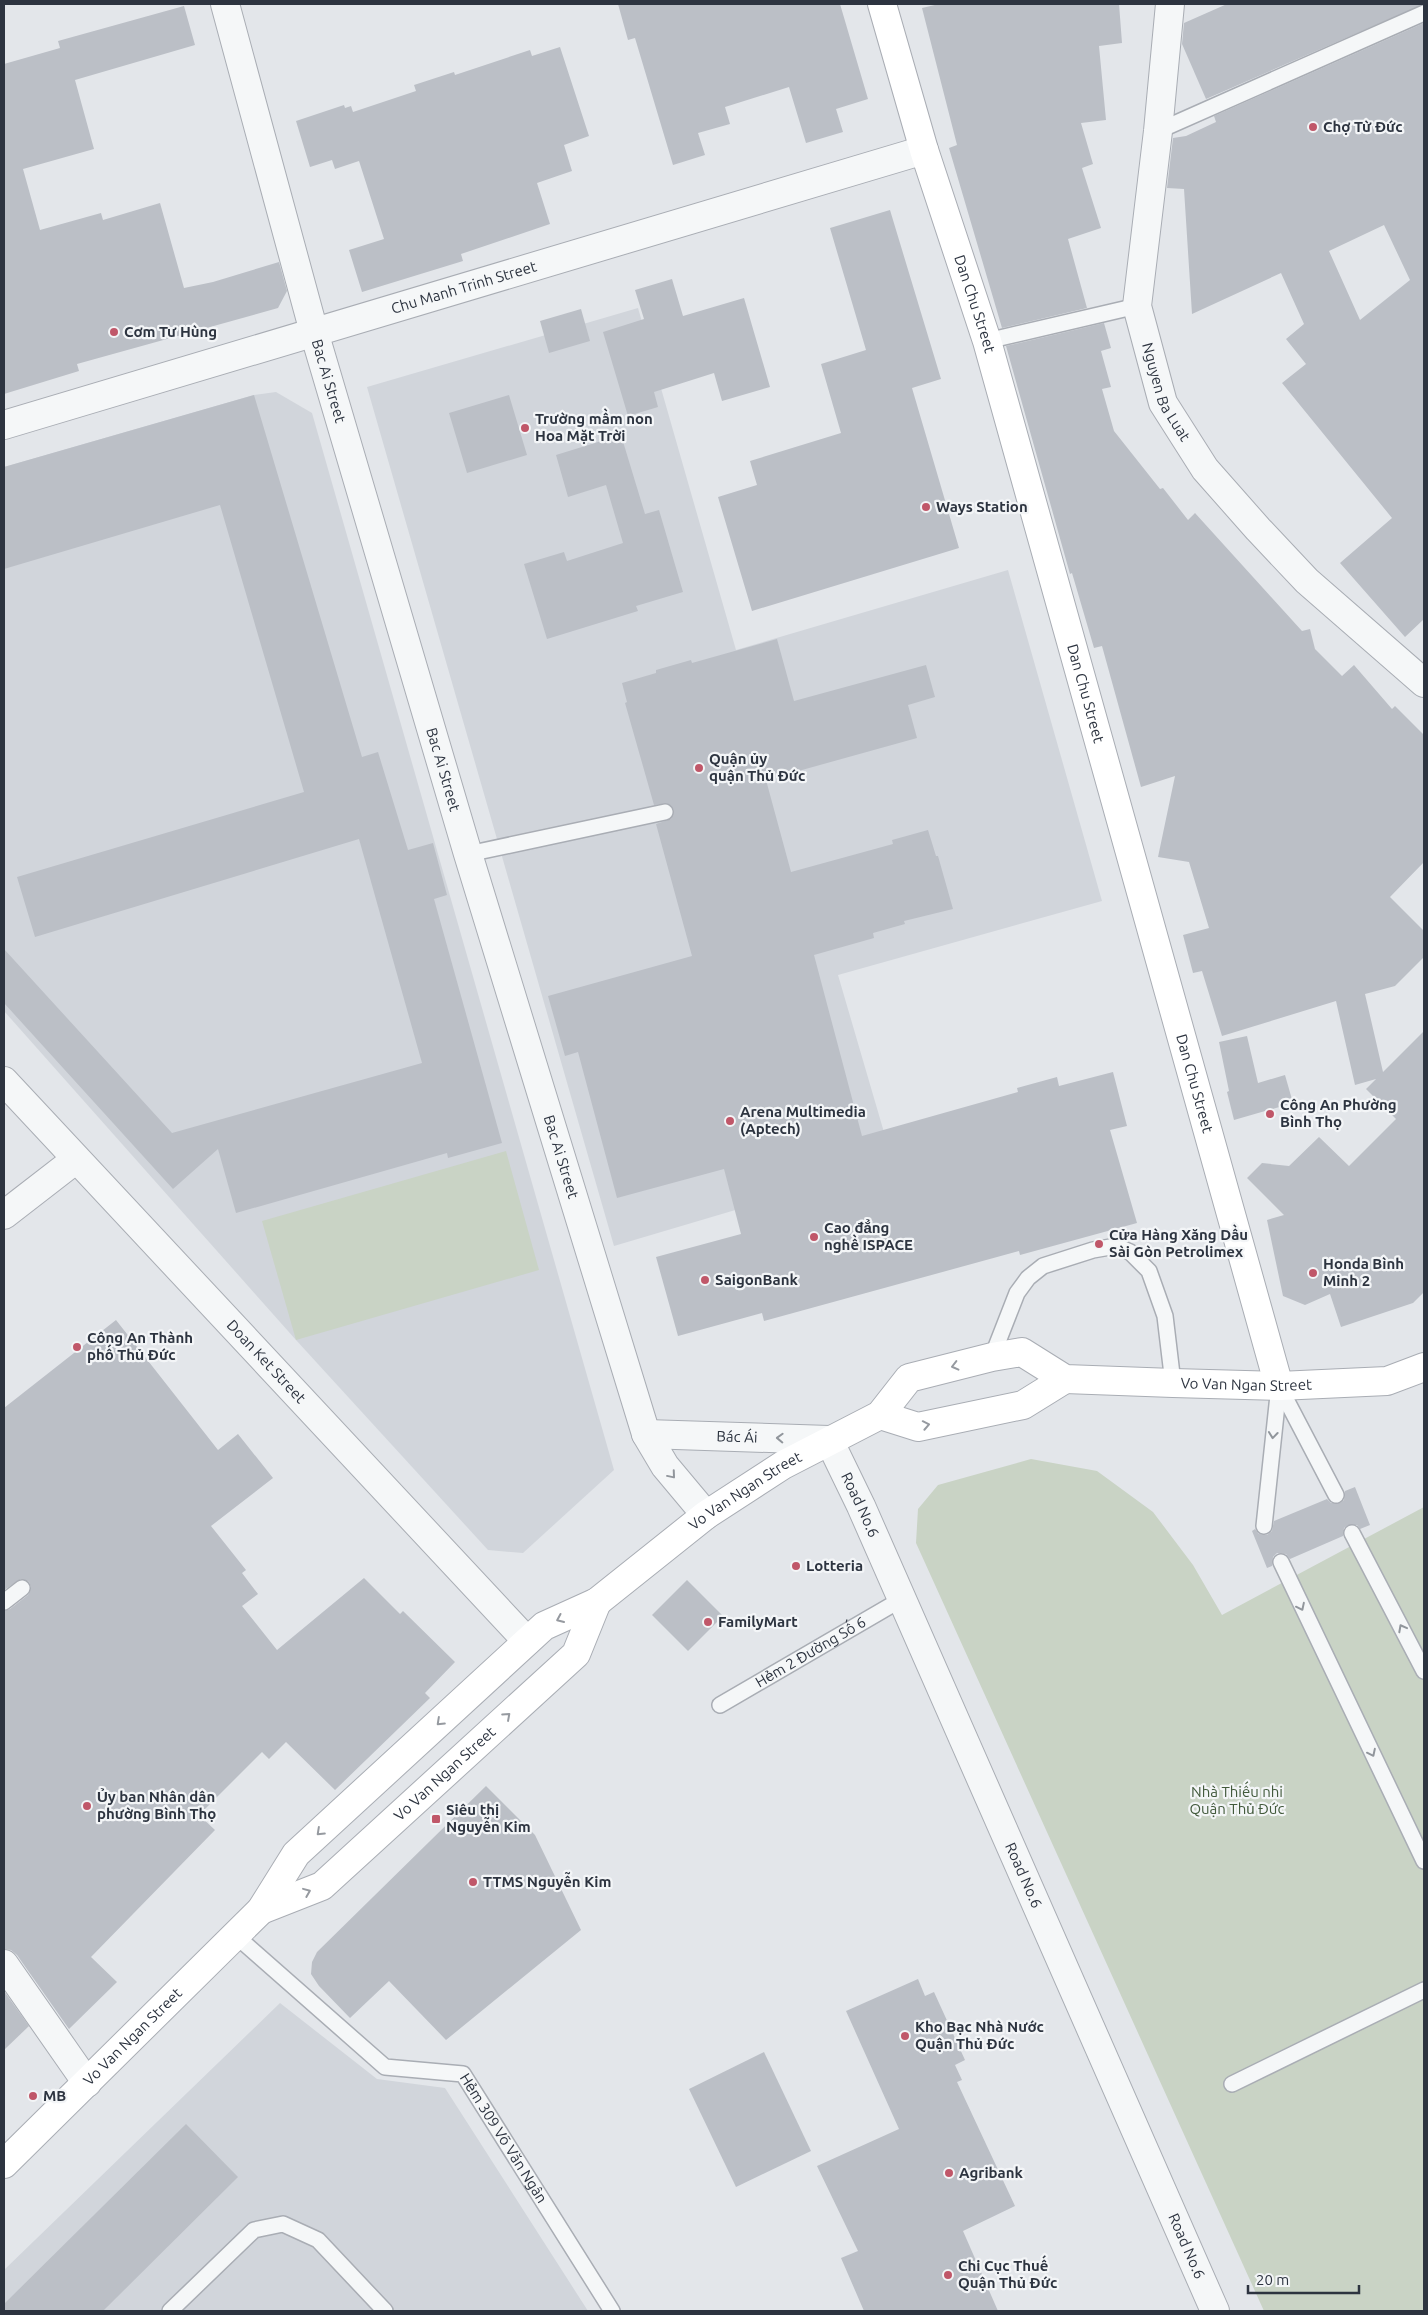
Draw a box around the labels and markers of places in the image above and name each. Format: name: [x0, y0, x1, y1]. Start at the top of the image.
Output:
place label: Chợ Từ Đức: [1323, 118, 1403, 135]
marker: Chợ Từ Đức: [1307, 121, 1319, 133]
place label: Cơm Tư Hùng: [124, 323, 217, 340]
marker: Cơm Tư Hùng: [108, 326, 120, 338]
place label: Trường mầm non Hoa Mặt Trời: [535, 408, 653, 444]
marker: Trường mầm non Hoa Mặt Trời: [519, 422, 531, 434]
place label: Ways Station: [936, 498, 1028, 515]
marker: Ways Station: [920, 501, 932, 513]
place label: Quận ủy quận Thủ Đức: [709, 750, 805, 784]
marker: Quận ủy quận Thủ Đức: [693, 762, 705, 774]
place label: Công An Phường Bình Thọ: [1280, 1096, 1397, 1130]
place label: Arena Multimedia (Aptech): [740, 1103, 866, 1137]
marker: Công An Phường Bình Thọ: [1264, 1108, 1276, 1120]
marker: Arena Multimedia (Aptech): [724, 1115, 736, 1127]
place label: Cao đẳng nghề ISPACE: [824, 1219, 913, 1253]
place label: Cửa Hàng Xăng Dầu Sài Gòn Petrolimex: [1109, 1224, 1248, 1260]
marker: Cao đẳng nghề ISPACE: [808, 1231, 820, 1243]
marker: Cửa Hàng Xăng Dầu Sài Gòn Petrolimex: [1093, 1238, 1105, 1250]
place label: Honda Bình Minh 2: [1323, 1255, 1404, 1289]
marker: Honda Bình Minh 2: [1307, 1267, 1319, 1279]
place label: SaigonBank: [715, 1271, 798, 1288]
marker: SaigonBank: [699, 1274, 711, 1286]
place label: Công An Thành phố Thủ Đức: [87, 1329, 193, 1363]
marker: Công An Thành phố Thủ Đức: [71, 1341, 83, 1353]
place label: Lotteria: [806, 1557, 863, 1574]
marker: Lotteria: [790, 1560, 802, 1572]
place label: FamilyMart: [718, 1613, 798, 1630]
marker: FamilyMart: [702, 1616, 714, 1628]
place label: Ủy ban Nhân dân phường Bình Thọ: [97, 1788, 216, 1822]
marker: Ủy ban Nhân dân phường Bình Thọ: [81, 1800, 93, 1812]
place label: Siêu thị Nguyễn Kim: [446, 1801, 531, 1835]
marker: Siêu thị Nguyễn Kim: [430, 1813, 442, 1825]
place label: TTMS Nguyễn Kim: [483, 1871, 611, 1890]
marker: TTMS Nguyễn Kim: [467, 1876, 479, 1888]
place label: Kho Bạc Nhà Nước Quận Thủ Đức: [915, 2018, 1044, 2052]
marker: Kho Bạc Nhà Nước Quận Thủ Đức: [899, 2030, 911, 2042]
place label: MB: [43, 2087, 66, 2104]
marker: MB: [27, 2090, 39, 2102]
place label: Agribank: [959, 2164, 1023, 2181]
marker: Agribank: [943, 2167, 955, 2179]
place label: Chi Cục Thuế Quận Thủ Đức: [958, 2255, 1057, 2291]
marker: Chi Cục Thuế Quận Thủ Đức: [942, 2269, 954, 2281]

